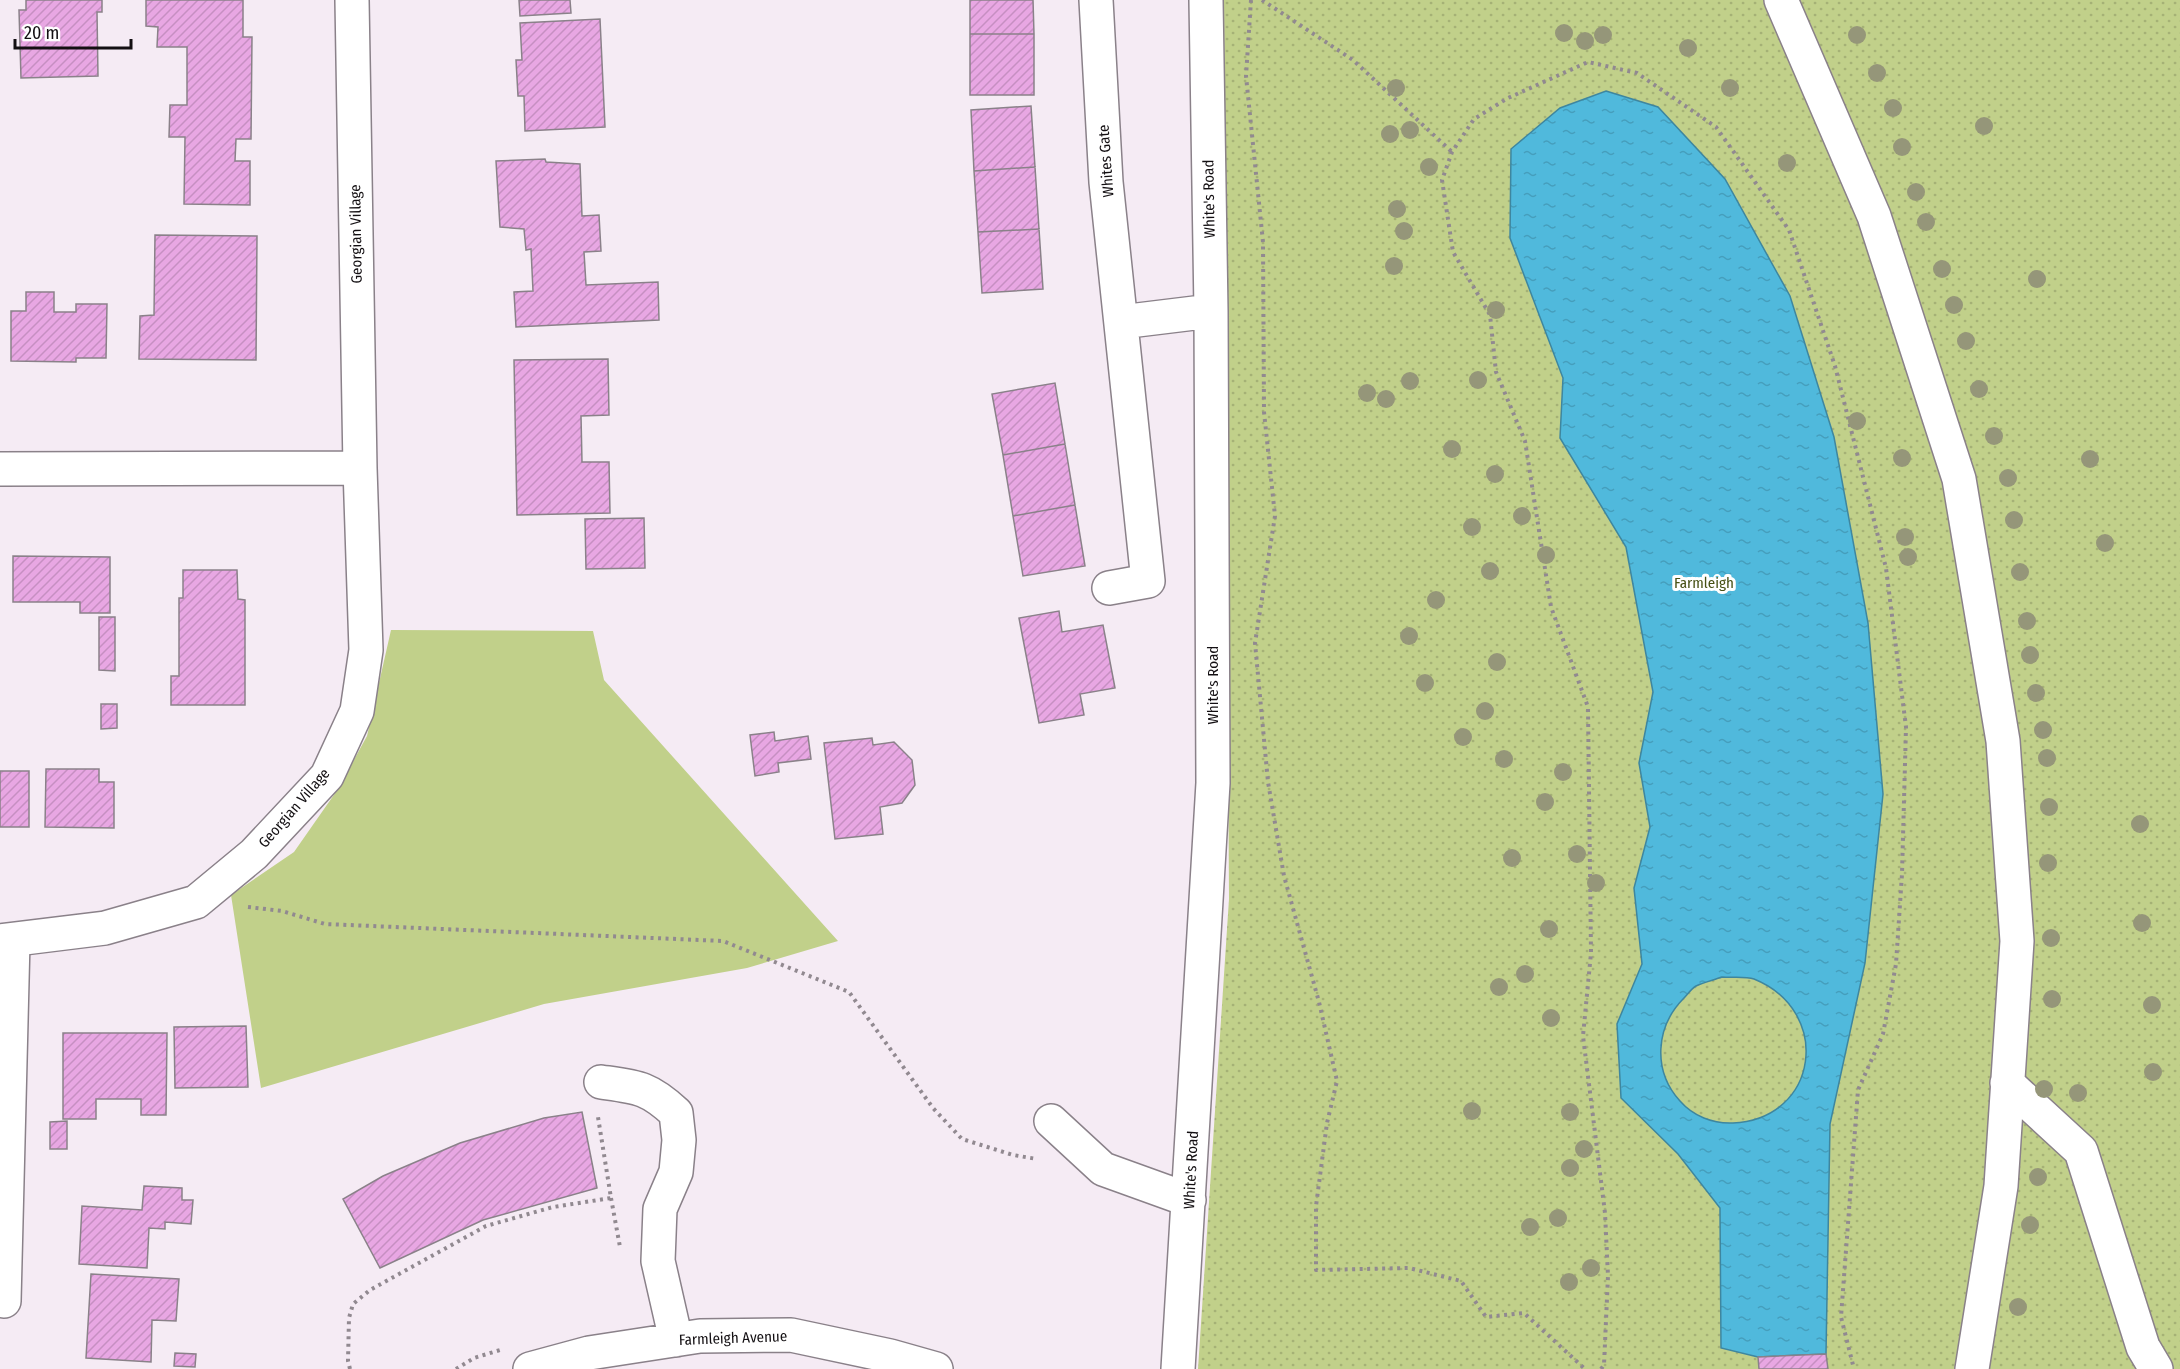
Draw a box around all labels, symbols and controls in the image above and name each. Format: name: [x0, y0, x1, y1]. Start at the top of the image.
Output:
scale bar: [15, 12, 130, 50]
text: 20 m: [24, 22, 59, 44]
street label: Whites Gate: [1094, 124, 1118, 198]
street label: White's Road: [1199, 159, 1219, 239]
street label: Georgian Village: [346, 184, 366, 284]
park label: Farmleigh: [1674, 574, 1734, 592]
street label: White's Road: [1204, 646, 1222, 724]
street label: Georgian Village: [255, 765, 333, 851]
street label: White's Road: [1180, 1130, 1202, 1210]
street label: Farmleigh Avenue: [679, 1327, 787, 1349]

